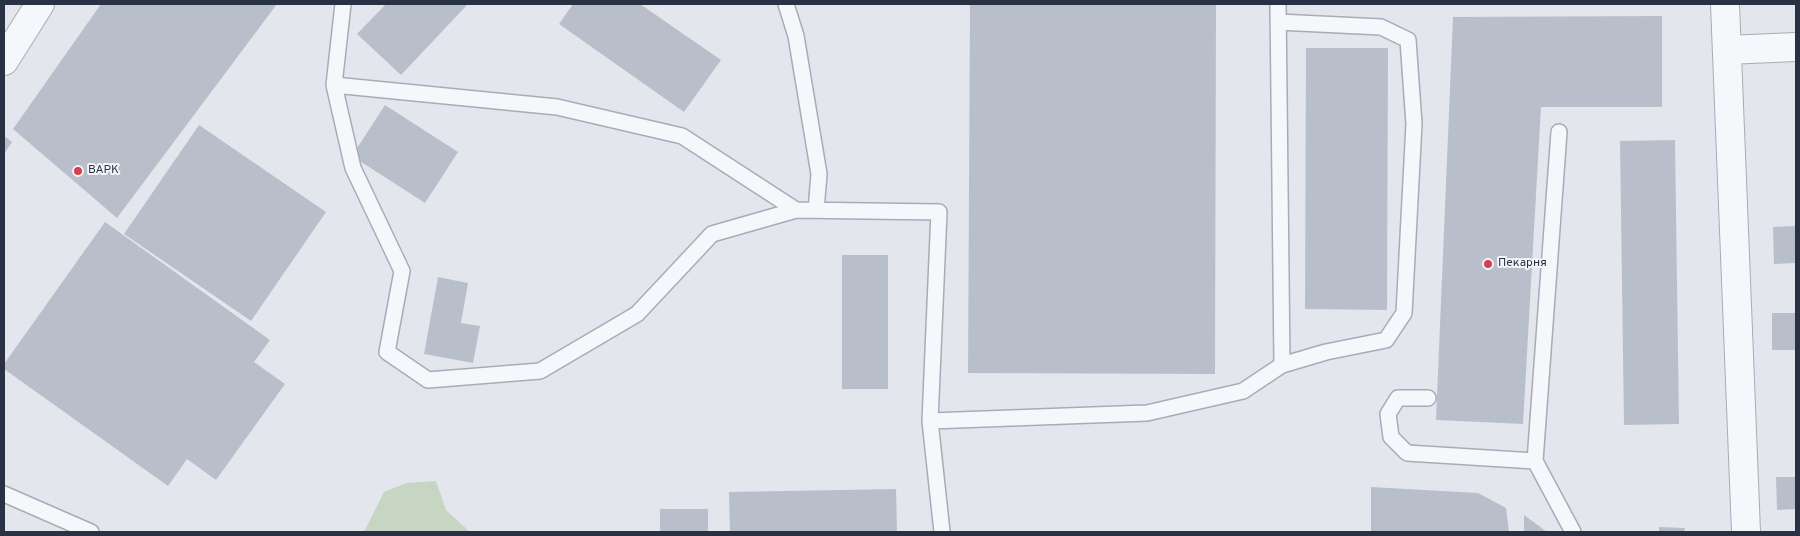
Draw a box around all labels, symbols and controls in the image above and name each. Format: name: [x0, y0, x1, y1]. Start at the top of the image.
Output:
place label: ВАРК: [88, 164, 119, 178]
marker: ВАРК: [72, 165, 84, 177]
place label: Пекарня: [1498, 257, 1547, 271]
marker: Пекарня: [1482, 258, 1494, 270]

